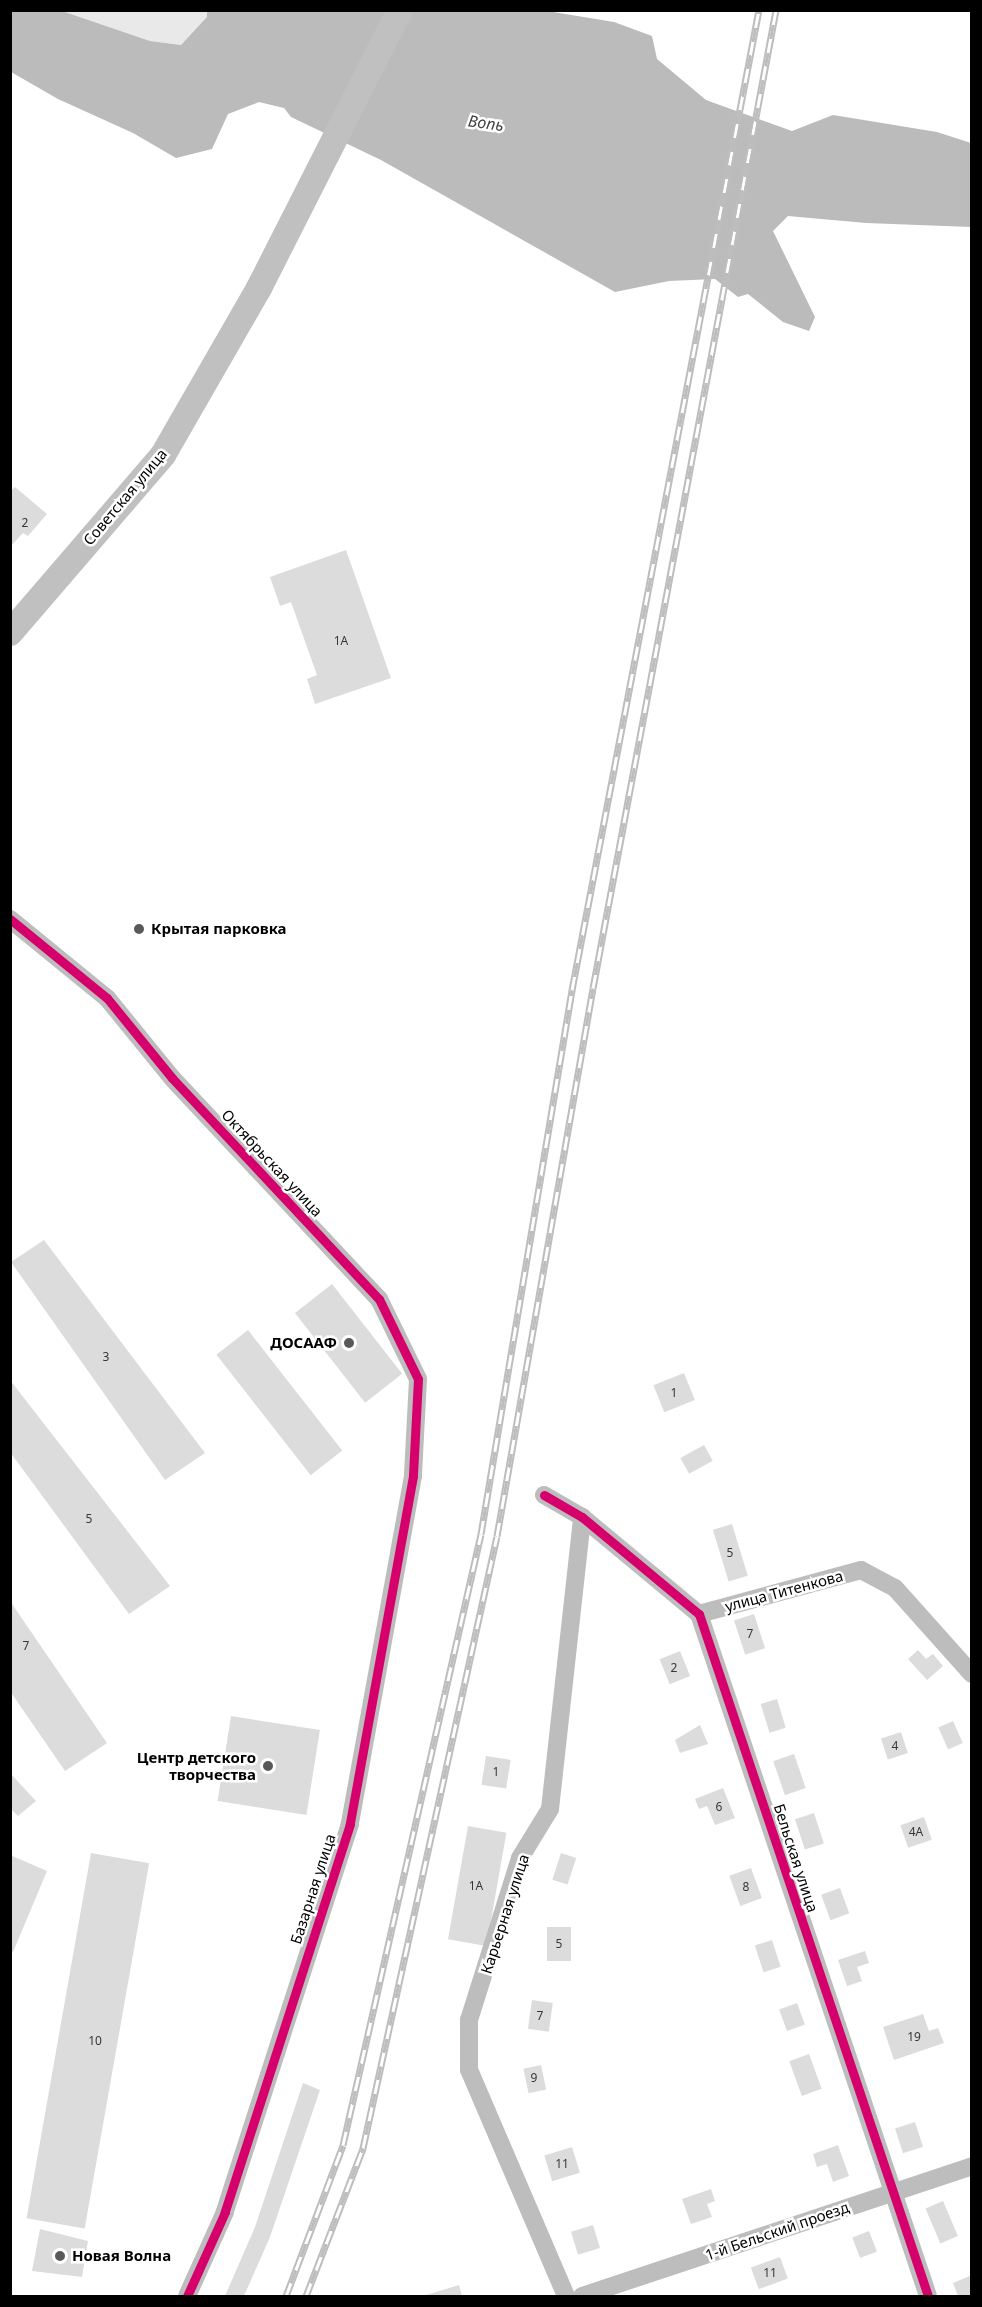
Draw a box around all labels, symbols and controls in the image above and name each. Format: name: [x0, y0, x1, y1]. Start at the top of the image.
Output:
water label: Вопь: [467, 111, 505, 135]
street label: Советская улица: [79, 445, 171, 549]
house number: 2: [22, 516, 28, 530]
house number: 1А: [334, 634, 348, 648]
place label: Крытая парковка: [151, 920, 287, 938]
marker: Крытая парковка: [132, 922, 146, 936]
street label: Октябрьская улица: [218, 1106, 326, 1220]
place label: ДОСААФ: [270, 1334, 337, 1352]
marker: ДОСААФ: [342, 1336, 356, 1350]
house number: 3: [103, 1350, 109, 1364]
house number: 1: [671, 1386, 677, 1400]
house number: 5: [86, 1512, 92, 1526]
house number: 5: [727, 1546, 733, 1560]
street label: улица Титенкова: [723, 1567, 845, 1615]
house number: 7: [747, 1627, 753, 1641]
house number: 7: [23, 1639, 29, 1653]
house number: 2: [671, 1661, 677, 1675]
house number: 4: [892, 1739, 898, 1753]
place label: Центр детского творчества: [137, 1748, 256, 1783]
marker: Центр детского творчества: [261, 1759, 275, 1773]
house number: 1: [493, 1765, 499, 1779]
house number: 6: [716, 1800, 722, 1814]
street label: Бельская улица: [770, 1802, 822, 1914]
house number: 4А: [909, 1825, 923, 1839]
street label: Базарная улица: [287, 1832, 339, 1946]
street label: Карьерная улица: [477, 1852, 533, 1976]
house number: 1А: [469, 1879, 483, 1893]
house number: 8: [743, 1880, 749, 1894]
house number: 5: [556, 1937, 562, 1951]
house number: 7: [537, 2009, 543, 2023]
house number: 19: [907, 2030, 921, 2044]
house number: 10: [88, 2034, 102, 2048]
house number: 9: [531, 2071, 537, 2085]
house number: 11: [555, 2157, 569, 2171]
street label: 1-й Бельский проезд: [703, 2198, 851, 2264]
place label: Новая Волна: [72, 2247, 171, 2265]
marker: Новая Волна: [53, 2249, 67, 2263]
house number: 11: [763, 2266, 777, 2280]

